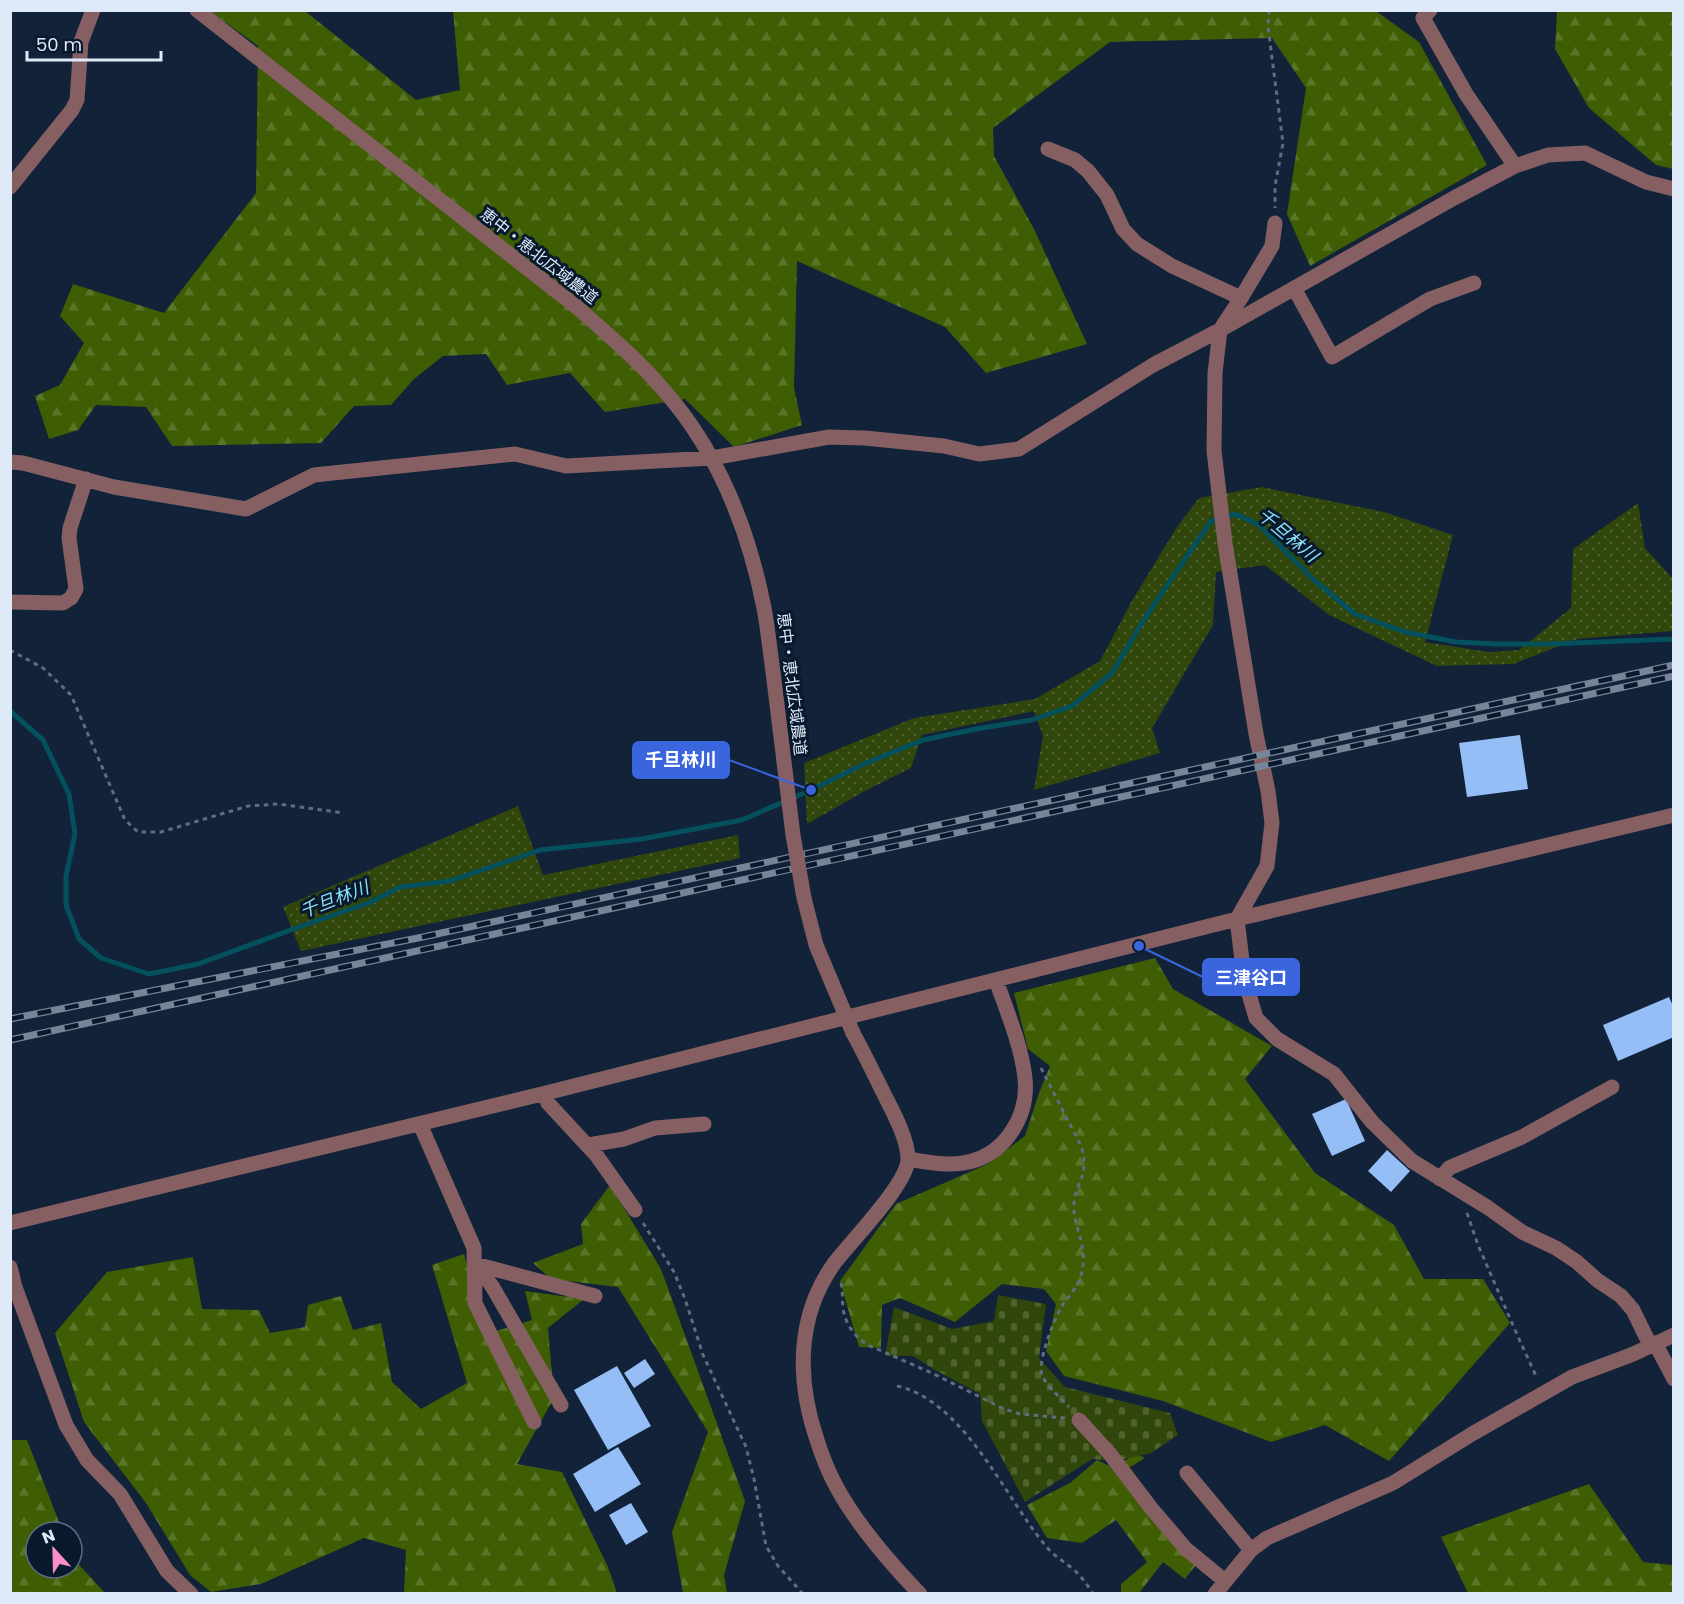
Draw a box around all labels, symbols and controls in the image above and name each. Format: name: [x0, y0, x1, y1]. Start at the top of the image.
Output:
scale bar: [27, 24, 160, 62]
text: 50 m: [36, 32, 82, 57]
street label: 恵中・恵北広域農道: [475, 203, 603, 309]
water label: 千旦林川: [1252, 502, 1325, 569]
street label: 恵中・恵北広域農道: [772, 611, 812, 757]
callout: 千旦林川: [633, 742, 729, 778]
text: 千旦林川: [645, 747, 717, 772]
water label: 千旦林川: [296, 874, 374, 924]
callout: 三津谷口: [1203, 959, 1299, 995]
text: 三津谷口: [1215, 965, 1287, 990]
north arrow: [24, 1520, 84, 1580]
text: N: [39, 1524, 58, 1549]

